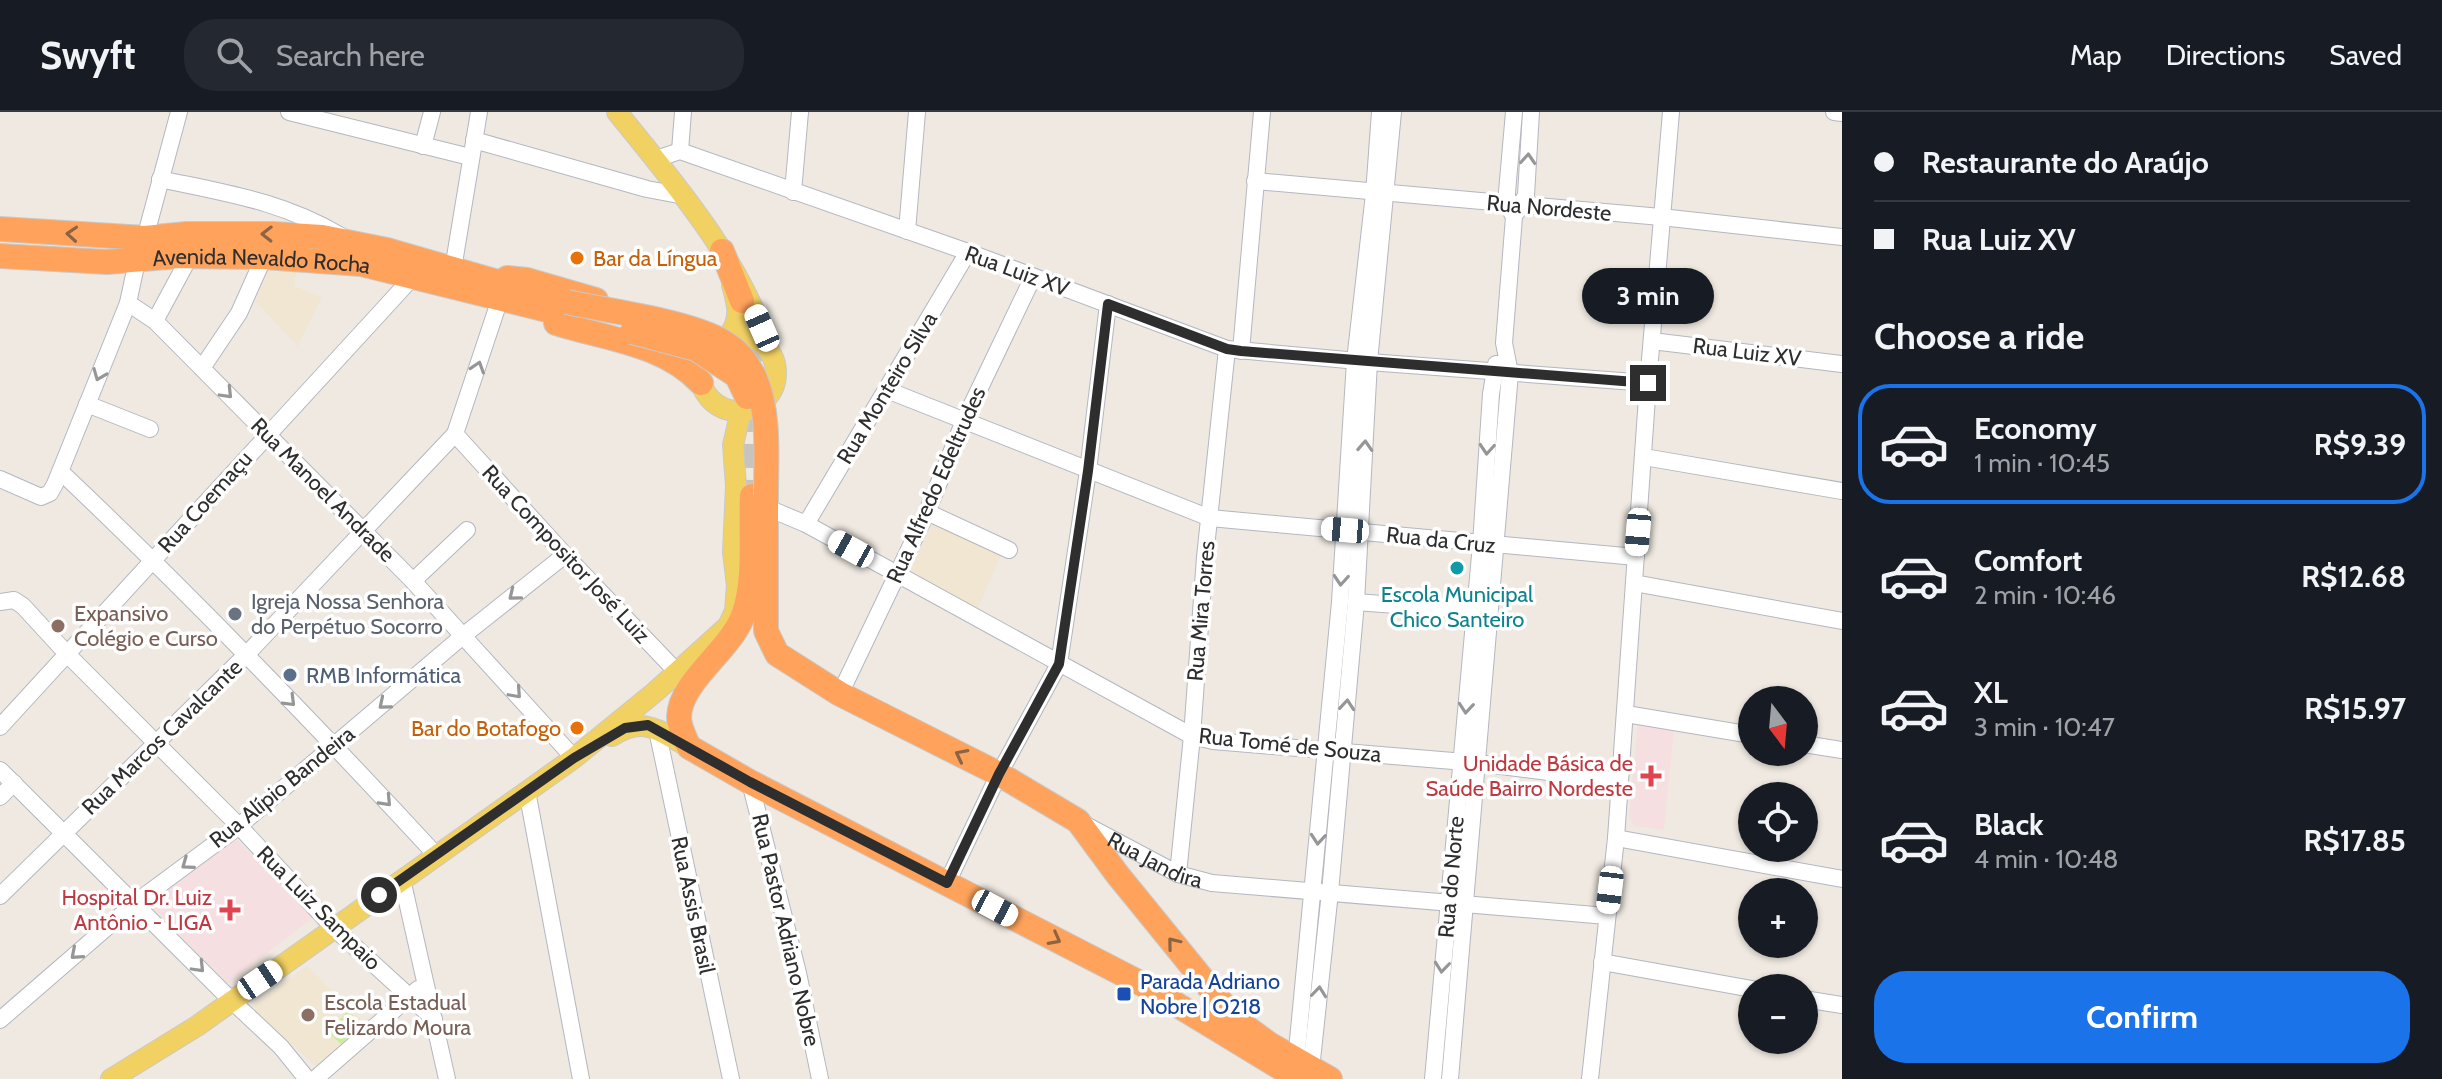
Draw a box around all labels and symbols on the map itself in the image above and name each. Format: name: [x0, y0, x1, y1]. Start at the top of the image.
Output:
one-way arrow: [1519, 152, 1536, 165]
street label: Rua Nordeste: [1485, 189, 1613, 227]
one-way arrow: [260, 225, 273, 243]
one-way arrow: [66, 226, 79, 243]
street label: Rua Luiz XV: [961, 240, 1073, 303]
street label: Avenida Nevaldo Rocha: [151, 242, 374, 280]
place label: Bar da Língua: [593, 245, 718, 272]
marker: Bar da Língua: [568, 249, 586, 267]
callout: 3 min: [1582, 267, 1714, 323]
car: [741, 301, 783, 355]
street label: Rua Monteiro Silva: [831, 307, 943, 469]
street label: Rua Luiz XV: [1691, 332, 1803, 372]
one-way arrow: [468, 361, 484, 375]
route end: [1630, 365, 1666, 401]
one-way arrow: [92, 367, 108, 381]
street label: Rua Alfredo Edeltrudes: [881, 383, 991, 587]
one-way arrow: [218, 384, 232, 398]
street label: Rua Manoel Andrade: [245, 412, 401, 568]
one-way arrow: [1356, 439, 1373, 452]
one-way arrow: [1479, 443, 1496, 456]
street label: Rua Coemaçu: [152, 445, 258, 559]
street label: Rua Compositor José Luiz: [476, 459, 656, 649]
car: [1624, 507, 1652, 557]
car: [1320, 516, 1370, 544]
street label: Rua da Cruz: [1385, 521, 1497, 559]
car: [824, 527, 878, 571]
street label: Rua Mira Torres: [1181, 540, 1221, 682]
marker: Escola Municipal Chico Santeiro: [1448, 559, 1466, 577]
one-way arrow: [1333, 574, 1350, 587]
place label: Escola Municipal Chico Santeiro: [1381, 581, 1534, 633]
one-way arrow: [509, 585, 523, 600]
place label: Igreja Nossa Senhora do Perpétuo Socorro: [251, 588, 445, 640]
place label: Expansivo Colégio e Curso: [74, 600, 218, 652]
marker: Igreja Nossa Senhora do Perpétuo Socorro: [226, 605, 244, 623]
marker: Expansivo Colégio e Curso: [49, 617, 67, 635]
street label: Rua Marcos Cavalcante: [76, 654, 248, 820]
place label: RMB Informática: [306, 662, 462, 689]
marker: RMB Informática: [281, 666, 299, 684]
one-way arrow: [506, 684, 521, 699]
north arrow: [1738, 686, 1818, 766]
one-way arrow: [281, 692, 295, 706]
one-way arrow: [378, 694, 393, 709]
one-way arrow: [1338, 698, 1355, 711]
one-way arrow: [1458, 702, 1475, 715]
place label: Bar do Botafogo: [411, 715, 561, 742]
marker: Bar do Botafogo: [568, 719, 586, 737]
street label: Rua Alípio Bandeira: [204, 720, 360, 854]
street label: Rua Tomé de Souza: [1197, 722, 1383, 768]
one-way arrow: [955, 750, 970, 765]
place label: Unidade Básica de Saúde Bairro Nordeste: [1425, 750, 1633, 802]
marker: Unidade Básica de Saúde Bairro Nordeste: [1640, 765, 1662, 787]
one-way arrow: [376, 791, 390, 806]
street label: Rua Pastor Adriano Nobre: [746, 811, 826, 1049]
street label: Rua do Norte: [1432, 815, 1470, 939]
street label: Rua Jandira: [1103, 826, 1206, 894]
one-way arrow: [1309, 833, 1326, 846]
street label: Rua Assis Brasil: [665, 834, 721, 977]
street label: Rua Luiz Sampaio: [251, 840, 387, 976]
one-way arrow: [181, 854, 195, 869]
car: [1595, 865, 1625, 915]
route start: [361, 877, 397, 913]
place label: Hospital Dr. Luiz Antônio - LIGA: [61, 884, 212, 936]
car: [968, 886, 1022, 930]
marker: Hospital Dr. Luiz Antônio - LIGA: [219, 899, 241, 921]
one-way arrow: [1047, 930, 1061, 945]
one-way arrow: [1168, 937, 1182, 952]
one-way arrow: [70, 944, 85, 959]
car: [233, 957, 287, 1003]
one-way arrow: [190, 958, 204, 972]
one-way arrow: [1433, 961, 1450, 974]
place label: Parada Adriano Nobre | O218: [1140, 968, 1280, 1020]
marker: Parada Adriano Nobre | O218: [1115, 985, 1133, 1003]
one-way arrow: [1311, 985, 1328, 998]
place label: Escola Estadual Felizardo Moura: [324, 989, 472, 1041]
marker: Escola Estadual Felizardo Moura: [299, 1006, 317, 1024]

